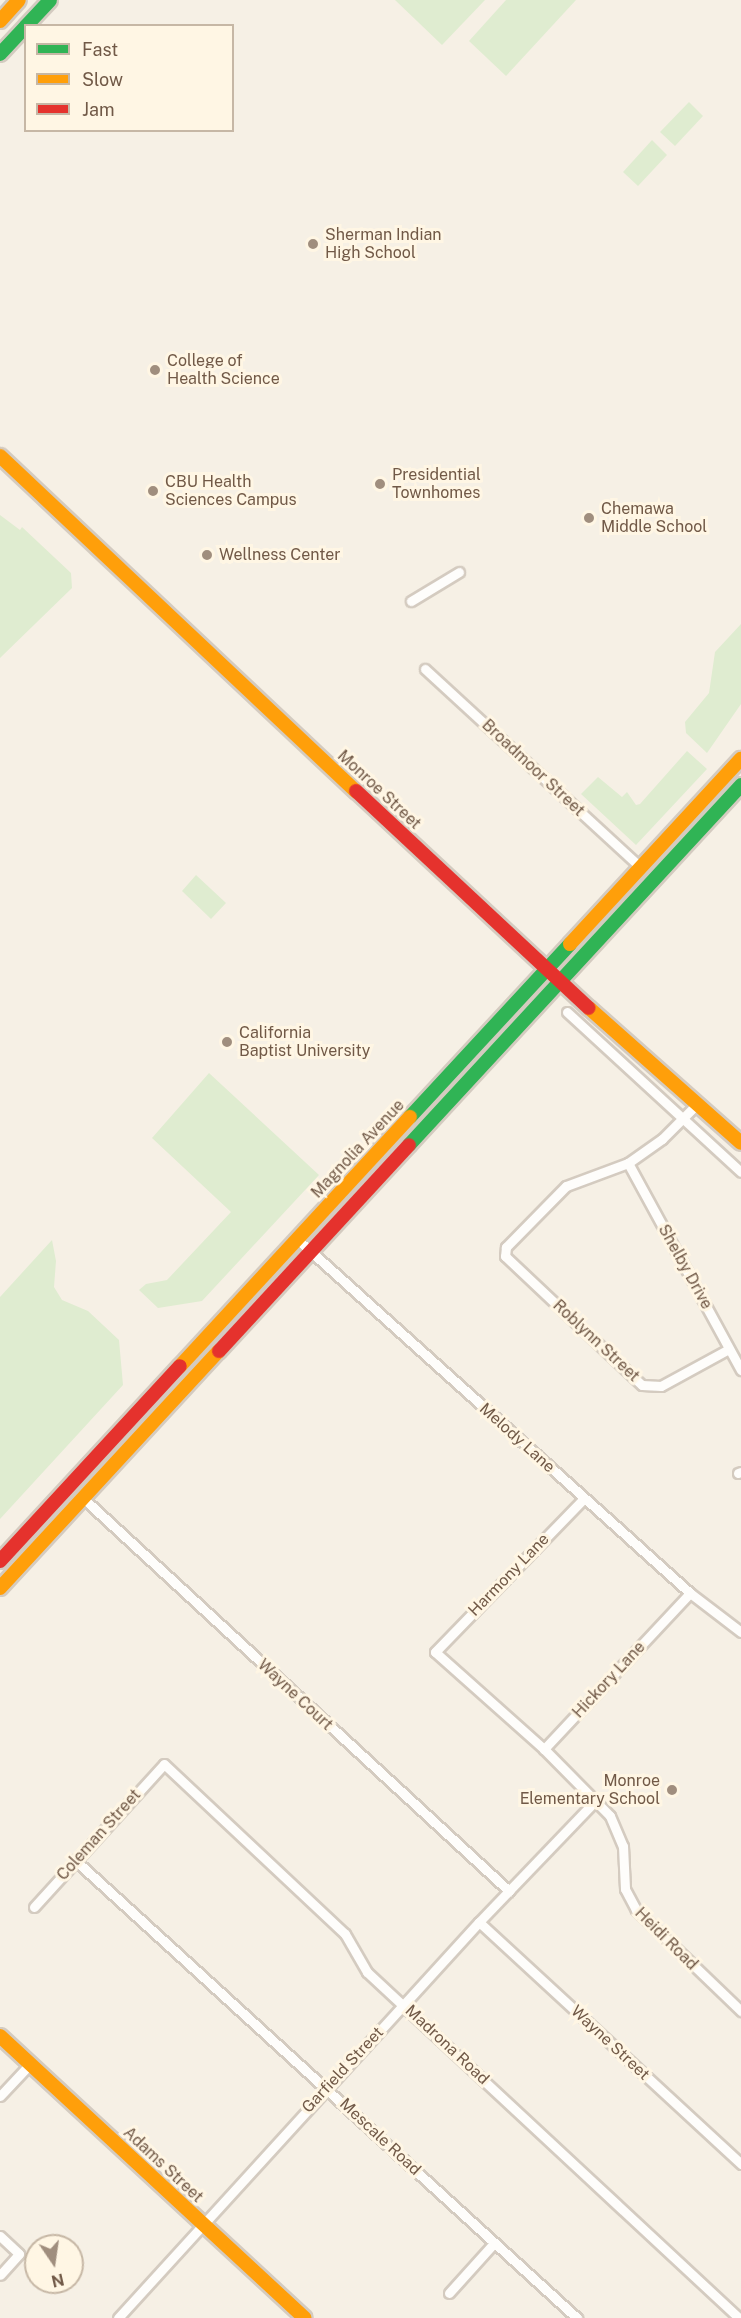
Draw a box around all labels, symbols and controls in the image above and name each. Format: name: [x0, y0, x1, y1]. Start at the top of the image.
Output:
legend: [24, 24, 234, 132]
text: Fast: [82, 39, 118, 60]
text: Slow: [82, 69, 123, 90]
text: Jam: [82, 99, 115, 120]
place label: Sherman Indian High School: [325, 225, 441, 263]
marker: Sherman Indian High School: [306, 237, 320, 251]
place label: College of Health Science: [167, 351, 280, 389]
marker: College of Health Science: [148, 363, 162, 377]
place label: Presidential Townhomes: [392, 465, 481, 503]
place label: CBU Health Sciences Campus: [165, 472, 297, 510]
marker: Presidential Townhomes: [373, 477, 387, 491]
marker: CBU Health Sciences Campus: [146, 484, 160, 498]
place label: Chemawa Middle School: [601, 499, 707, 537]
marker: Chemawa Middle School: [582, 511, 596, 525]
place label: Wellness Center: [219, 545, 341, 565]
marker: Wellness Center: [200, 548, 214, 562]
street label: Broadmoor Street: [478, 716, 588, 820]
street label: Monroe Street: [333, 746, 425, 834]
place label: California Baptist University: [239, 1023, 370, 1061]
marker: California Baptist University: [220, 1035, 234, 1049]
street label: Magnolia Avenue: [307, 1096, 409, 1202]
street label: Shelby Drive: [654, 1221, 716, 1313]
street label: Roblynn Street: [549, 1296, 643, 1386]
street label: Melody Lane: [475, 1399, 559, 1477]
street label: Harmony Lane: [465, 1530, 553, 1620]
street label: Hickory Lane: [569, 1638, 649, 1722]
street label: Wayne Court: [254, 1655, 336, 1735]
place label: Monroe Elementary School: [520, 1771, 660, 1809]
marker: Monroe Elementary School: [665, 1783, 679, 1797]
street label: Coleman Street: [53, 1785, 145, 1885]
street label: Heidi Road: [631, 1904, 701, 1974]
street label: Madrona Road: [401, 2001, 493, 2089]
street label: Wayne Street: [567, 2002, 653, 2084]
street label: Garfield Street: [298, 2023, 388, 2117]
street label: Mescale Road: [335, 2095, 425, 2179]
street label: Adams Street: [119, 2123, 207, 2207]
north arrow: [24, 2234, 84, 2294]
text: N: [49, 2269, 66, 2291]

